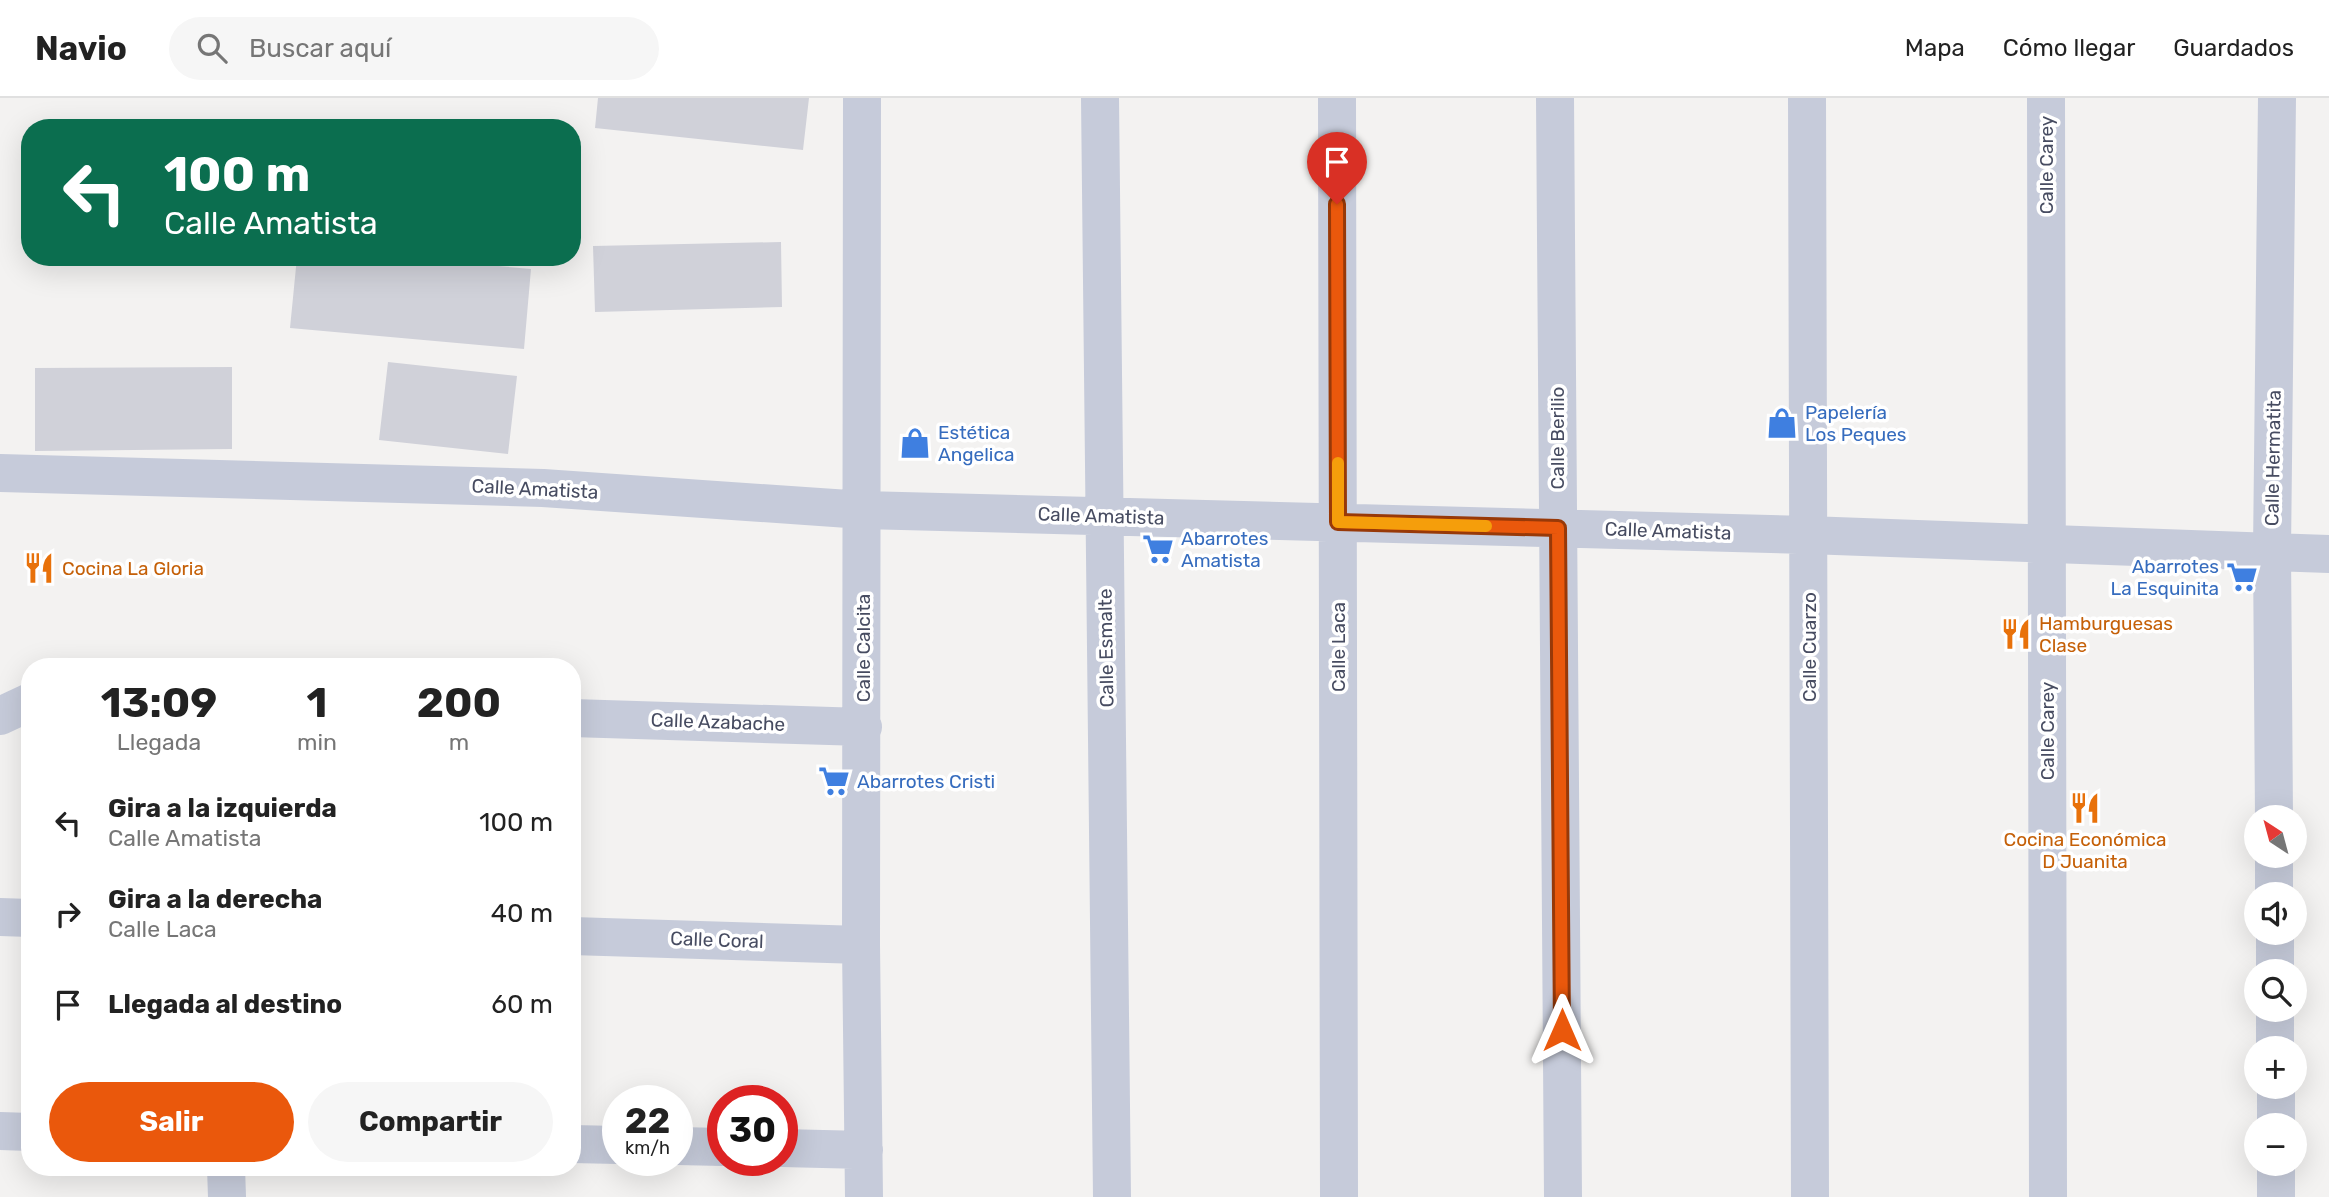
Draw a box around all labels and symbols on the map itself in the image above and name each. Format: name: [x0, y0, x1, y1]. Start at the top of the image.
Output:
street label: Calle Carey: [2035, 116, 2058, 214]
pin: [1307, 132, 1367, 204]
street label: Calle Berilio: [1546, 387, 1569, 489]
street label: Calle Hermatita: [2260, 390, 2286, 526]
place label: Papelería Los Peques: [1805, 401, 1907, 446]
shop icon: Papelería Los Peques: [1765, 406, 1799, 440]
place label: Estética Angelica: [938, 421, 1014, 466]
shop icon: Estética Angelica: [898, 426, 932, 460]
street label: Calle Amatista: [471, 474, 599, 504]
street label: Calle Amatista: [1037, 502, 1165, 530]
street label: Calle Amatista: [1604, 517, 1732, 545]
place label: Abarrotes Amatista: [1181, 527, 1268, 572]
supermarket icon: Abarrotes Amatista: [1141, 532, 1175, 566]
restaurant icon: Cocina La Gloria: [22, 551, 56, 585]
place label: Abarrotes La Esquinita: [2111, 555, 2219, 600]
place label: Cocina La Gloria: [62, 557, 204, 580]
supermarket icon: Abarrotes La Esquinita: [2225, 560, 2259, 594]
street label: Calle Esmalte: [1093, 588, 1119, 708]
street label: Calle Cuarzo: [1798, 592, 1821, 702]
street label: Calle Calcita: [852, 594, 875, 702]
street label: Calle Laca: [1327, 602, 1350, 692]
place label: Hamburguesas Clase: [2039, 612, 2173, 657]
restaurant icon: Hamburguesas Clase: [1999, 617, 2033, 651]
street label: Calle Carey: [2036, 682, 2059, 780]
street label: Calle Azabache: [650, 708, 786, 736]
supermarket icon: Abarrotes Cristi: [817, 764, 851, 798]
place label: Abarrotes Cristi: [857, 770, 995, 793]
restaurant icon: Cocina Económica D Juanita: [2068, 791, 2102, 825]
north arrow: [2244, 805, 2306, 868]
place label: Cocina Económica D Juanita: [2004, 828, 2167, 873]
street label: Calle Coral: [670, 927, 764, 953]
position arrow: [1525, 993, 1599, 1067]
speed limit sign: 30: [707, 1085, 798, 1176]

